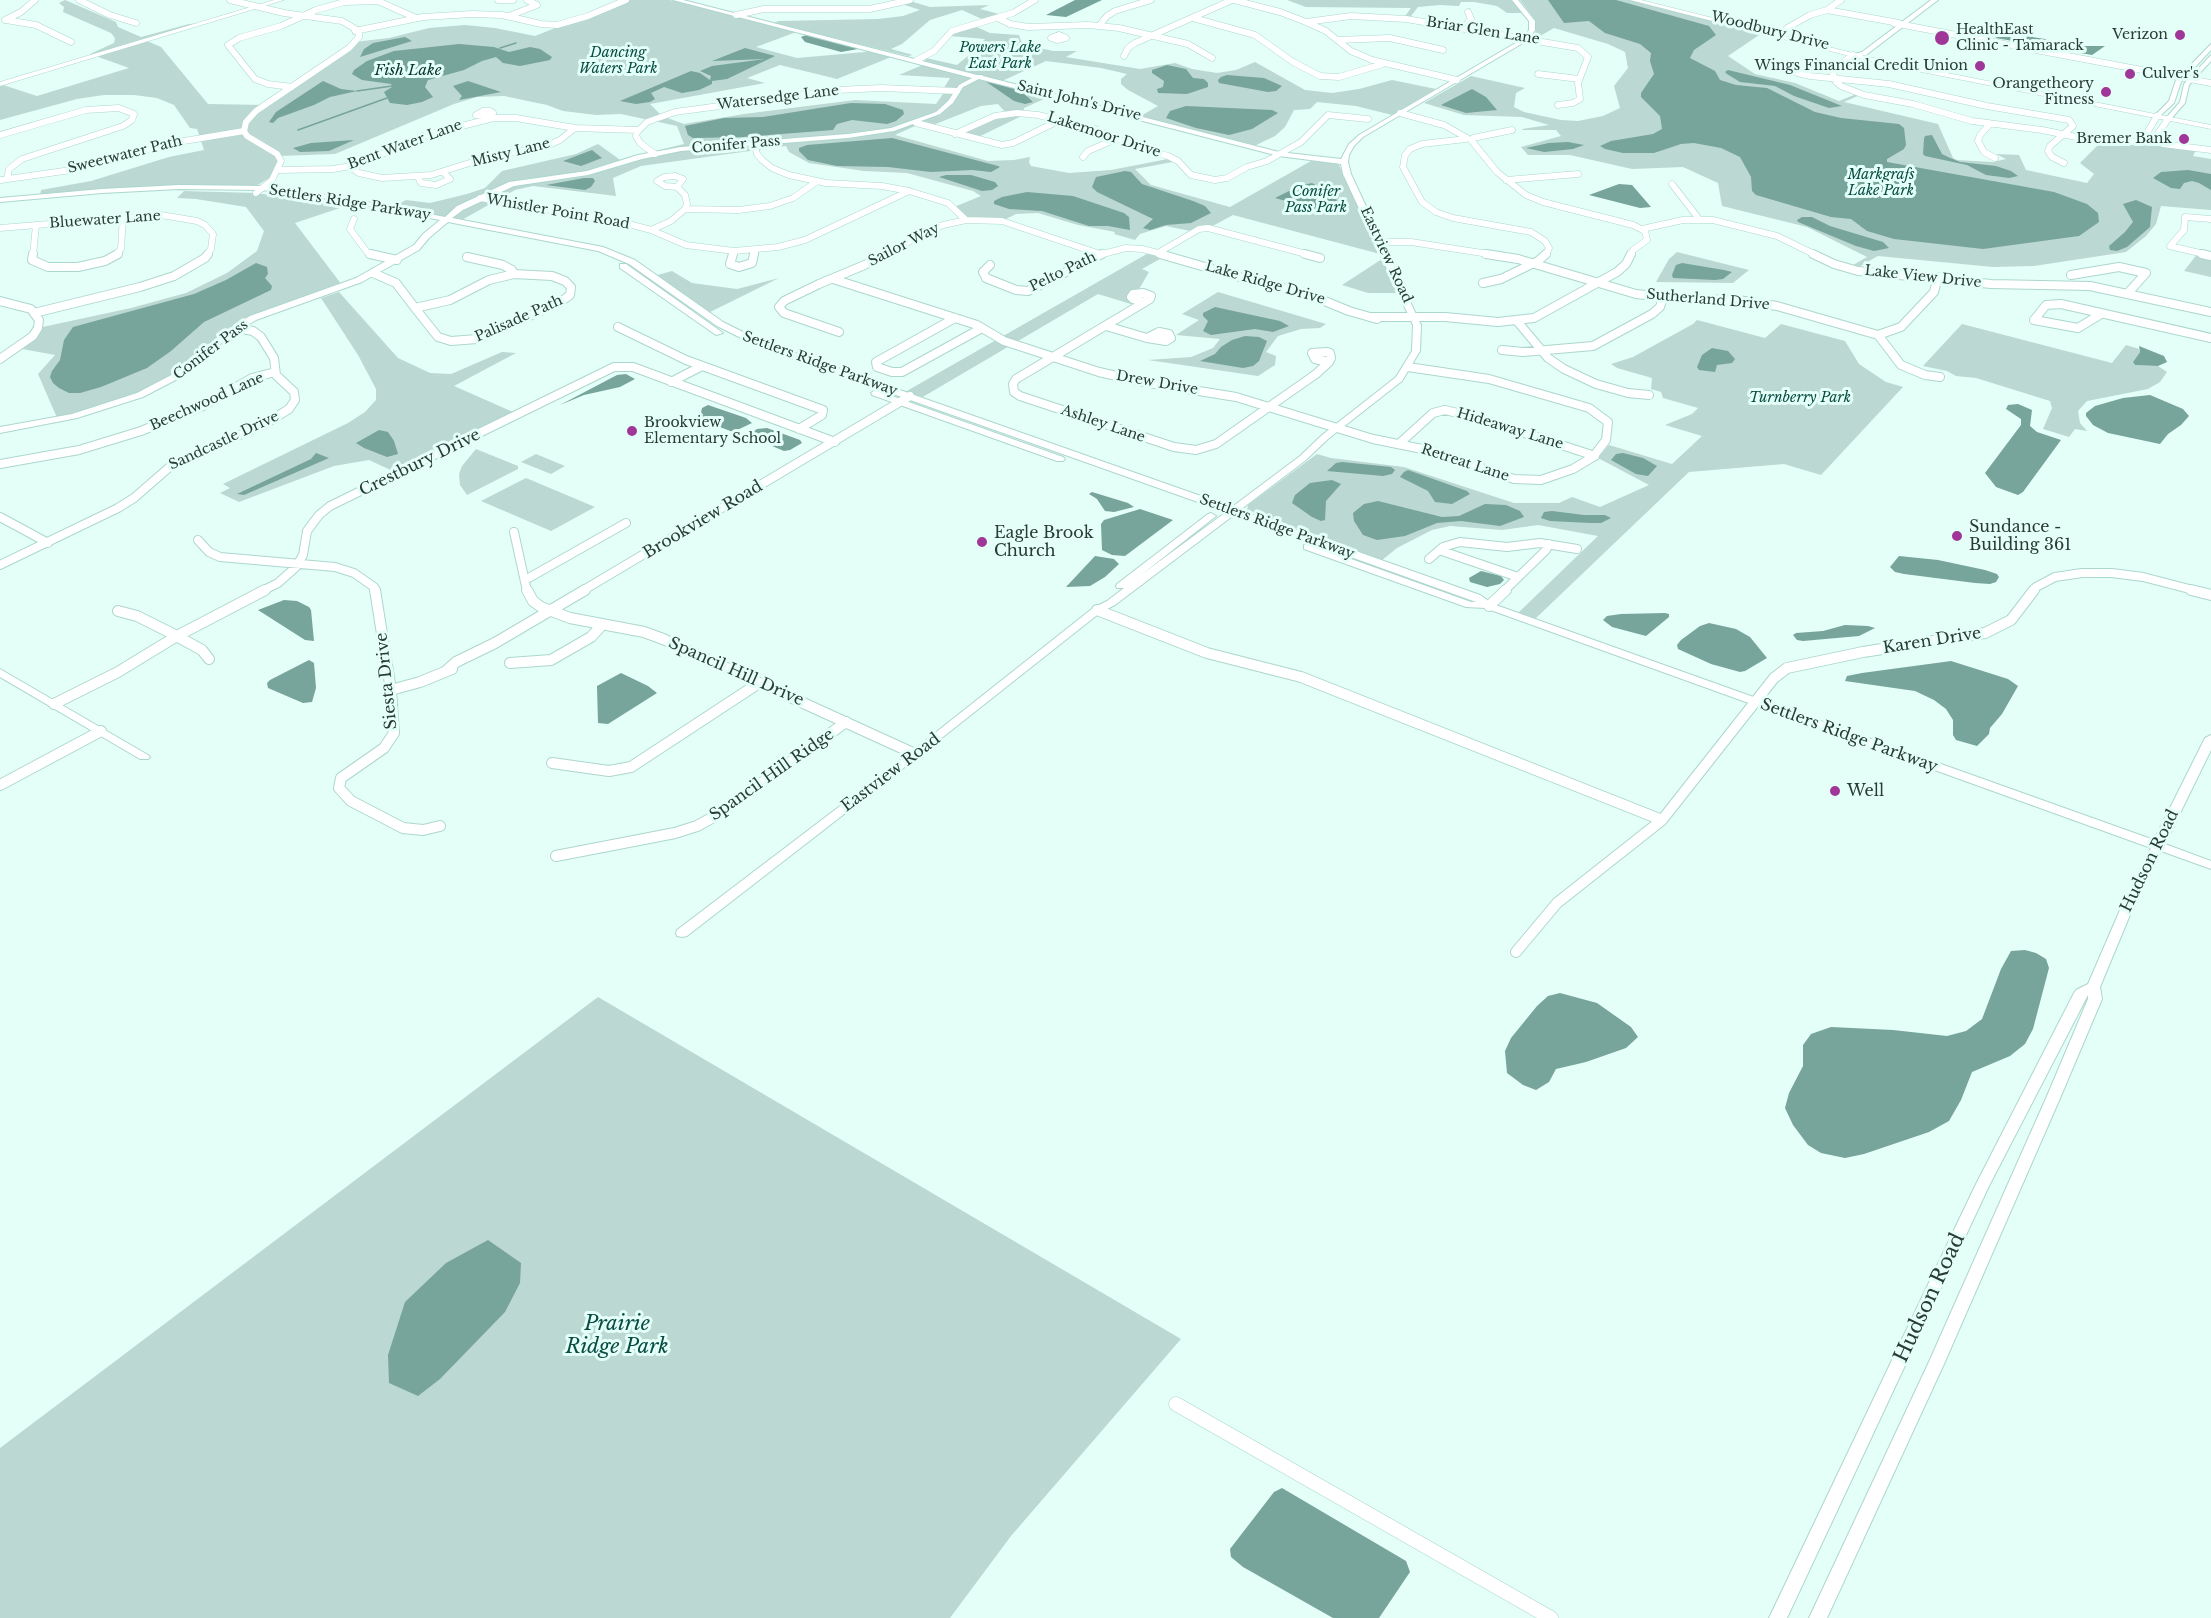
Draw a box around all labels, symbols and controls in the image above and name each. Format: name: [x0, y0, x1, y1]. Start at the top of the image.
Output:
street label: Woodbury Drive: [1709, 8, 1831, 54]
street label: Briar Glen Lane: [1425, 14, 1541, 48]
place label: HealthEast Clinic - Tamarack: [1956, 22, 2084, 54]
place label: Verizon: [2112, 27, 2168, 43]
marker: Verizon: [2173, 28, 2187, 42]
marker: HealthEast Clinic - Tamarack: [1933, 29, 1951, 47]
park label: Powers Lake East Park: [959, 40, 1041, 72]
park label: Dancing Waters Park: [579, 45, 657, 78]
place label: Wings Financial Credit Union: [1755, 58, 1968, 74]
marker: Wings Financial Credit Union: [1973, 59, 1987, 73]
water label: Fish Lake: [374, 62, 442, 80]
place label: Culver's: [2142, 66, 2199, 82]
marker: Culver's: [2123, 67, 2137, 81]
place label: Orangetheory Fitness: [1993, 76, 2094, 108]
street label: Saint John's Drive: [1015, 77, 1143, 125]
street label: Watersedge Lane: [716, 82, 840, 114]
marker: Orangetheory Fitness: [2099, 85, 2113, 99]
street label: Lakemoor Drive: [1045, 109, 1163, 161]
street label: Bent Water Lane: [346, 117, 464, 173]
place label: Bremer Bank: [2076, 131, 2172, 147]
marker: Bremer Bank: [2177, 132, 2191, 146]
street label: Sweetwater Path: [66, 133, 184, 177]
street label: Conifer Pass: [691, 133, 781, 157]
street label: Misty Lane: [470, 135, 552, 171]
park label: Markgrafs Lake Park: [1847, 167, 1915, 200]
street label: Settlers Ridge Parkway: [268, 182, 432, 224]
park label: Conifer Pass Park: [1285, 184, 1347, 216]
street label: Whistler Point Road: [485, 191, 631, 233]
street label: Eastview Road: [1356, 204, 1416, 306]
street label: Bluewater Lane: [49, 208, 161, 232]
street label: Sailor Way: [866, 220, 942, 270]
street label: Pelto Path: [1027, 249, 1099, 295]
street label: Lake Ridge Drive: [1203, 258, 1327, 308]
street label: Lake View Drive: [1864, 263, 1982, 291]
street label: Sutherland Drive: [1646, 286, 1770, 314]
street label: Palisade Path: [473, 292, 565, 346]
street label: Conifer Pass: [170, 316, 252, 384]
street label: Settlers Ridge Parkway: [740, 328, 900, 400]
street label: Drew Drive: [1115, 368, 1199, 398]
street label: Beechwood Lane: [148, 369, 266, 435]
park label: Turnberry Park: [1749, 390, 1851, 406]
street label: Ashley Lane: [1059, 402, 1147, 446]
street label: Hideaway Lane: [1455, 405, 1565, 453]
street label: Sandcastle Drive: [166, 408, 282, 474]
place label: Brookview Elementary School: [644, 415, 781, 448]
marker: Brookview Elementary School: [625, 424, 639, 438]
street label: Crestbury Drive: [356, 425, 484, 501]
street label: Retreat Lane: [1419, 441, 1511, 485]
street label: Brookview Road: [640, 477, 766, 563]
street label: Settlers Ridge Parkway: [1197, 491, 1357, 563]
place label: Sundance - Building 361: [1969, 517, 2071, 555]
place label: Eagle Brook Church: [994, 523, 1094, 561]
marker: Sundance - Building 361: [1950, 529, 1964, 543]
marker: Eagle Brook Church: [975, 535, 989, 549]
street label: Karen Drive: [1881, 624, 1983, 658]
street label: Siesta Drive: [372, 632, 402, 730]
street label: Spancil Hill Drive: [666, 634, 806, 710]
street label: Settlers Ridge Parkway: [1758, 695, 1940, 777]
street label: Spancil Hill Ridge: [706, 725, 838, 825]
street label: Eastview Road: [838, 730, 944, 816]
place label: Well: [1847, 781, 1884, 801]
marker: Well: [1828, 784, 1842, 798]
street label: Hudson Road: [2117, 806, 2183, 916]
street label: Hudson Road: [1890, 1230, 1970, 1366]
park label: Prairie Ridge Park: [565, 1312, 669, 1359]

